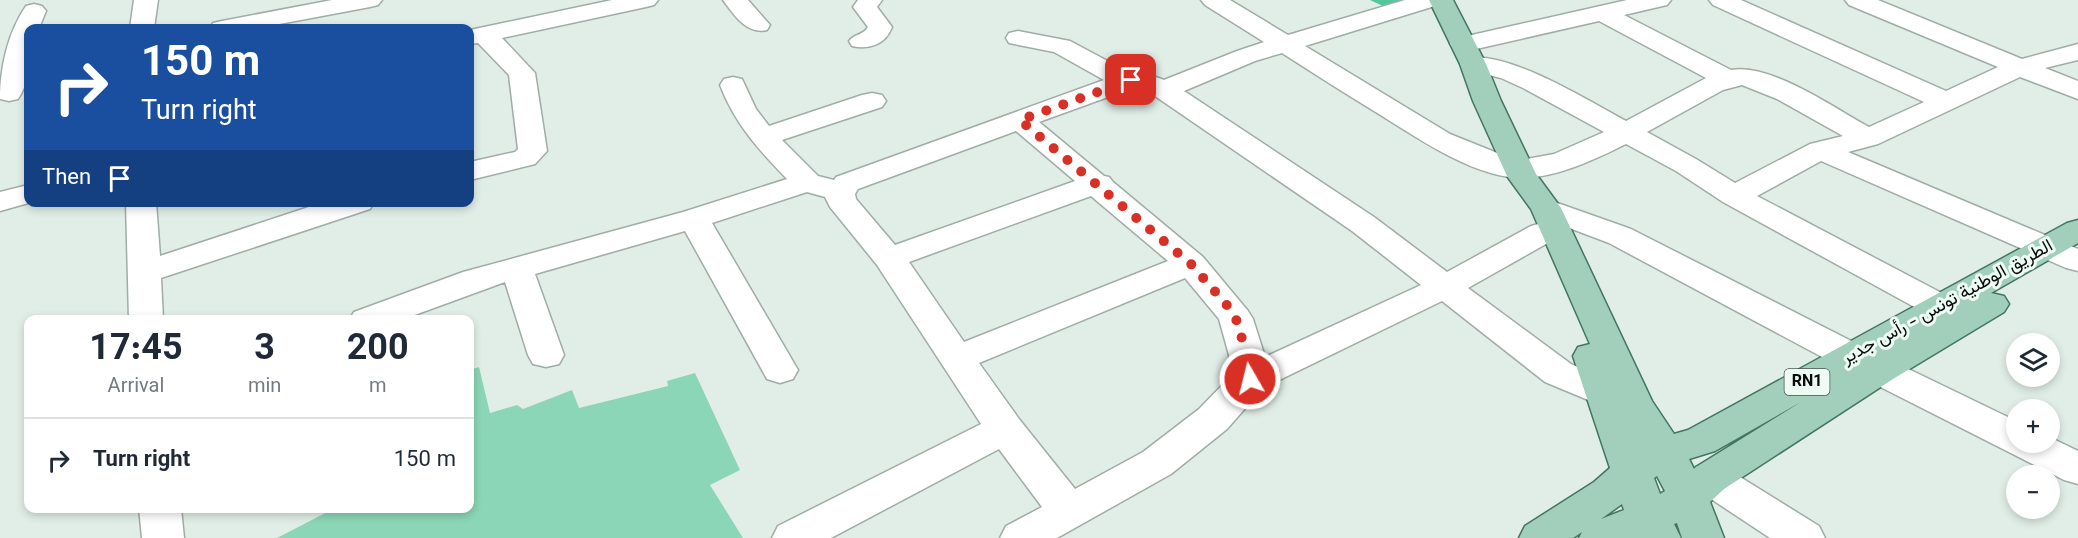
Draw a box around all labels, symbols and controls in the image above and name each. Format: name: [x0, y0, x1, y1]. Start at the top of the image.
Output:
text: 150 m: [141, 32, 260, 98]
icon: right: [42, 48, 120, 126]
pin: [1105, 54, 1156, 105]
icon: arrive: [1114, 63, 1147, 96]
text: Turn right: [141, 91, 257, 134]
text: Then: [42, 161, 91, 196]
icon: arrive: [103, 162, 136, 195]
street label: الطريق الوطنية تونس - رأس جدير: [1836, 233, 2059, 373]
text: 17:45: [89, 322, 183, 378]
text: 3: [254, 322, 275, 378]
text: 200: [347, 322, 409, 378]
map controls: [2006, 333, 2060, 519]
button: layers: [2006, 333, 2060, 387]
position arrow: [1218, 347, 1282, 411]
road number: RN1: [1784, 369, 1830, 395]
text: Arrival: [108, 371, 164, 403]
text: min: [248, 371, 281, 403]
text: m: [369, 371, 386, 403]
button: +: [2006, 399, 2060, 453]
text: Turn right: [93, 443, 190, 478]
text: 150 m: [394, 443, 456, 478]
icon: right: [42, 444, 75, 477]
button: −: [2006, 465, 2060, 519]

